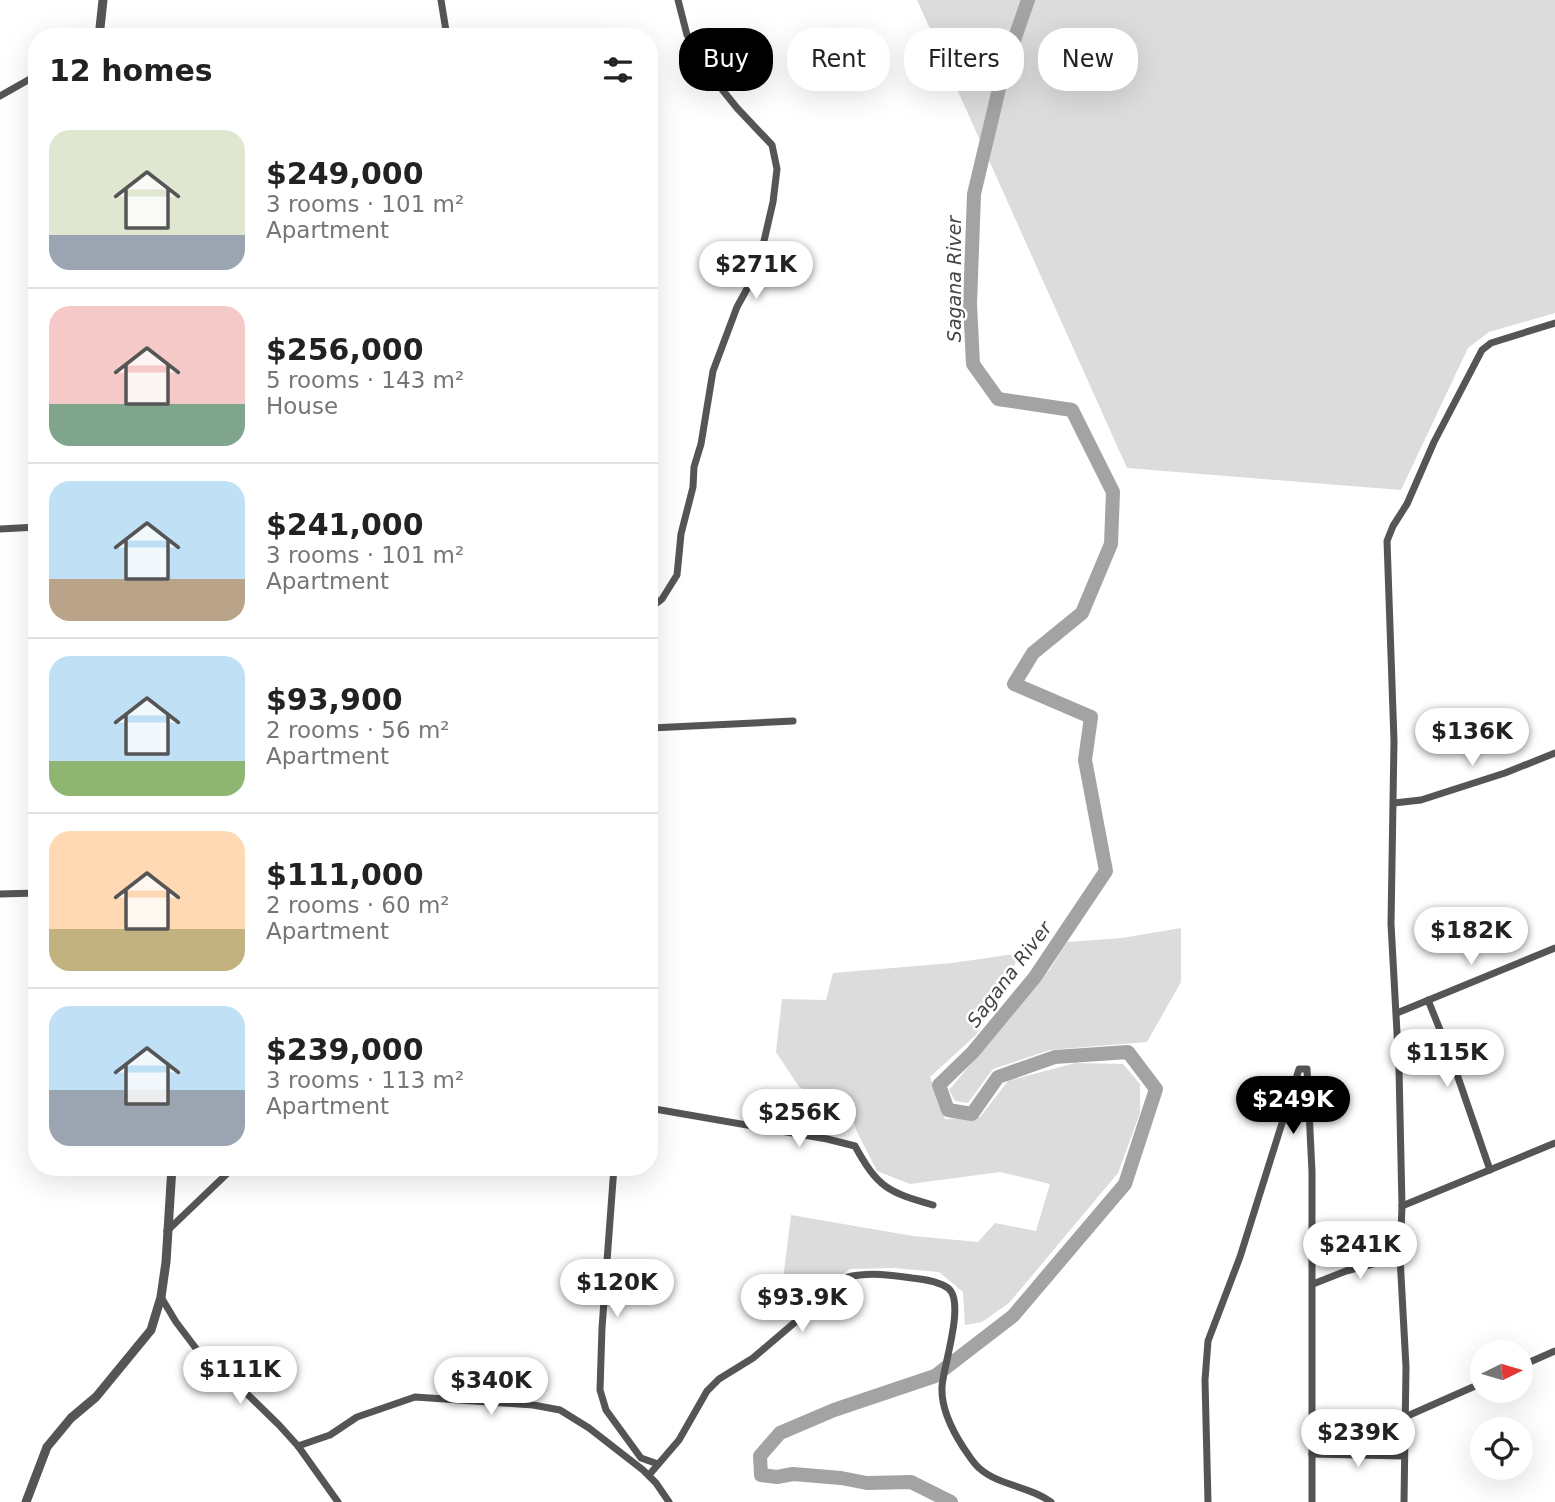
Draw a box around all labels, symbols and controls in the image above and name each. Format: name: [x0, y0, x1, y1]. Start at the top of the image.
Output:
chip: Buy: [679, 28, 773, 91]
chip: Rent: [787, 28, 890, 91]
chip: Filters: [904, 28, 1024, 91]
chip: New: [1038, 28, 1138, 91]
icon: filters: [599, 51, 637, 89]
text: 12 homes: [49, 53, 213, 88]
text: $249,000: [266, 156, 424, 191]
icon: home: [105, 158, 189, 242]
text: 3 rooms · 101 m²: [266, 191, 464, 217]
water label: Sagana River: [943, 215, 965, 342]
text: Apartment: [266, 217, 389, 243]
pin: $271K: [707, 242, 805, 301]
text: $271K: [715, 251, 797, 277]
text: $256,000: [266, 332, 424, 367]
icon: home: [105, 334, 189, 418]
text: 5 rooms · 143 m²: [266, 367, 464, 393]
text: House: [266, 393, 338, 419]
text: $241,000: [266, 507, 424, 542]
icon: home: [105, 509, 189, 593]
text: 3 rooms · 101 m²: [266, 542, 464, 568]
text: Apartment: [266, 568, 389, 594]
text: $93,900: [266, 682, 403, 717]
icon: home: [105, 684, 189, 768]
pin: $136K: [1423, 708, 1521, 768]
text: 2 rooms · 56 m²: [266, 717, 450, 743]
text: $136K: [1431, 718, 1513, 744]
text: Apartment: [266, 743, 389, 769]
text: $111,000: [266, 857, 424, 892]
icon: home: [105, 859, 189, 943]
text: 2 rooms · 60 m²: [266, 892, 450, 918]
pin: $182K: [1422, 908, 1520, 967]
water label: Sagana River: [962, 916, 1057, 1031]
text: $182K: [1430, 917, 1512, 943]
text: Apartment: [266, 918, 389, 944]
pin: $115K: [1398, 1030, 1496, 1089]
text: $239,000: [266, 1032, 424, 1067]
icon: home: [105, 1034, 189, 1118]
text: $115K: [1406, 1039, 1488, 1065]
text: 3 rooms · 113 m²: [266, 1067, 464, 1093]
pin: $249K: [1244, 1076, 1342, 1136]
text: $249K: [1252, 1086, 1334, 1112]
pin: $256K: [750, 1090, 848, 1149]
text: Apartment: [266, 1093, 389, 1119]
text: $256K: [758, 1099, 840, 1125]
pin: $241K: [1311, 1222, 1409, 1281]
text: $241K: [1319, 1231, 1401, 1257]
pin: $120K: [568, 1260, 666, 1319]
text: $120K: [576, 1269, 658, 1295]
pin: $93.9K: [745, 1274, 859, 1334]
text: $93.9K: [757, 1284, 847, 1310]
north arrow: [1470, 1340, 1533, 1404]
map controls: [1470, 1340, 1533, 1480]
pin: $111K: [191, 1346, 289, 1406]
text: $111K: [199, 1356, 281, 1382]
pin: $340K: [442, 1358, 540, 1417]
text: $340K: [450, 1367, 532, 1393]
pin: $239K: [1309, 1410, 1407, 1469]
button: locate: [1470, 1417, 1533, 1480]
text: $239K: [1317, 1419, 1399, 1445]

